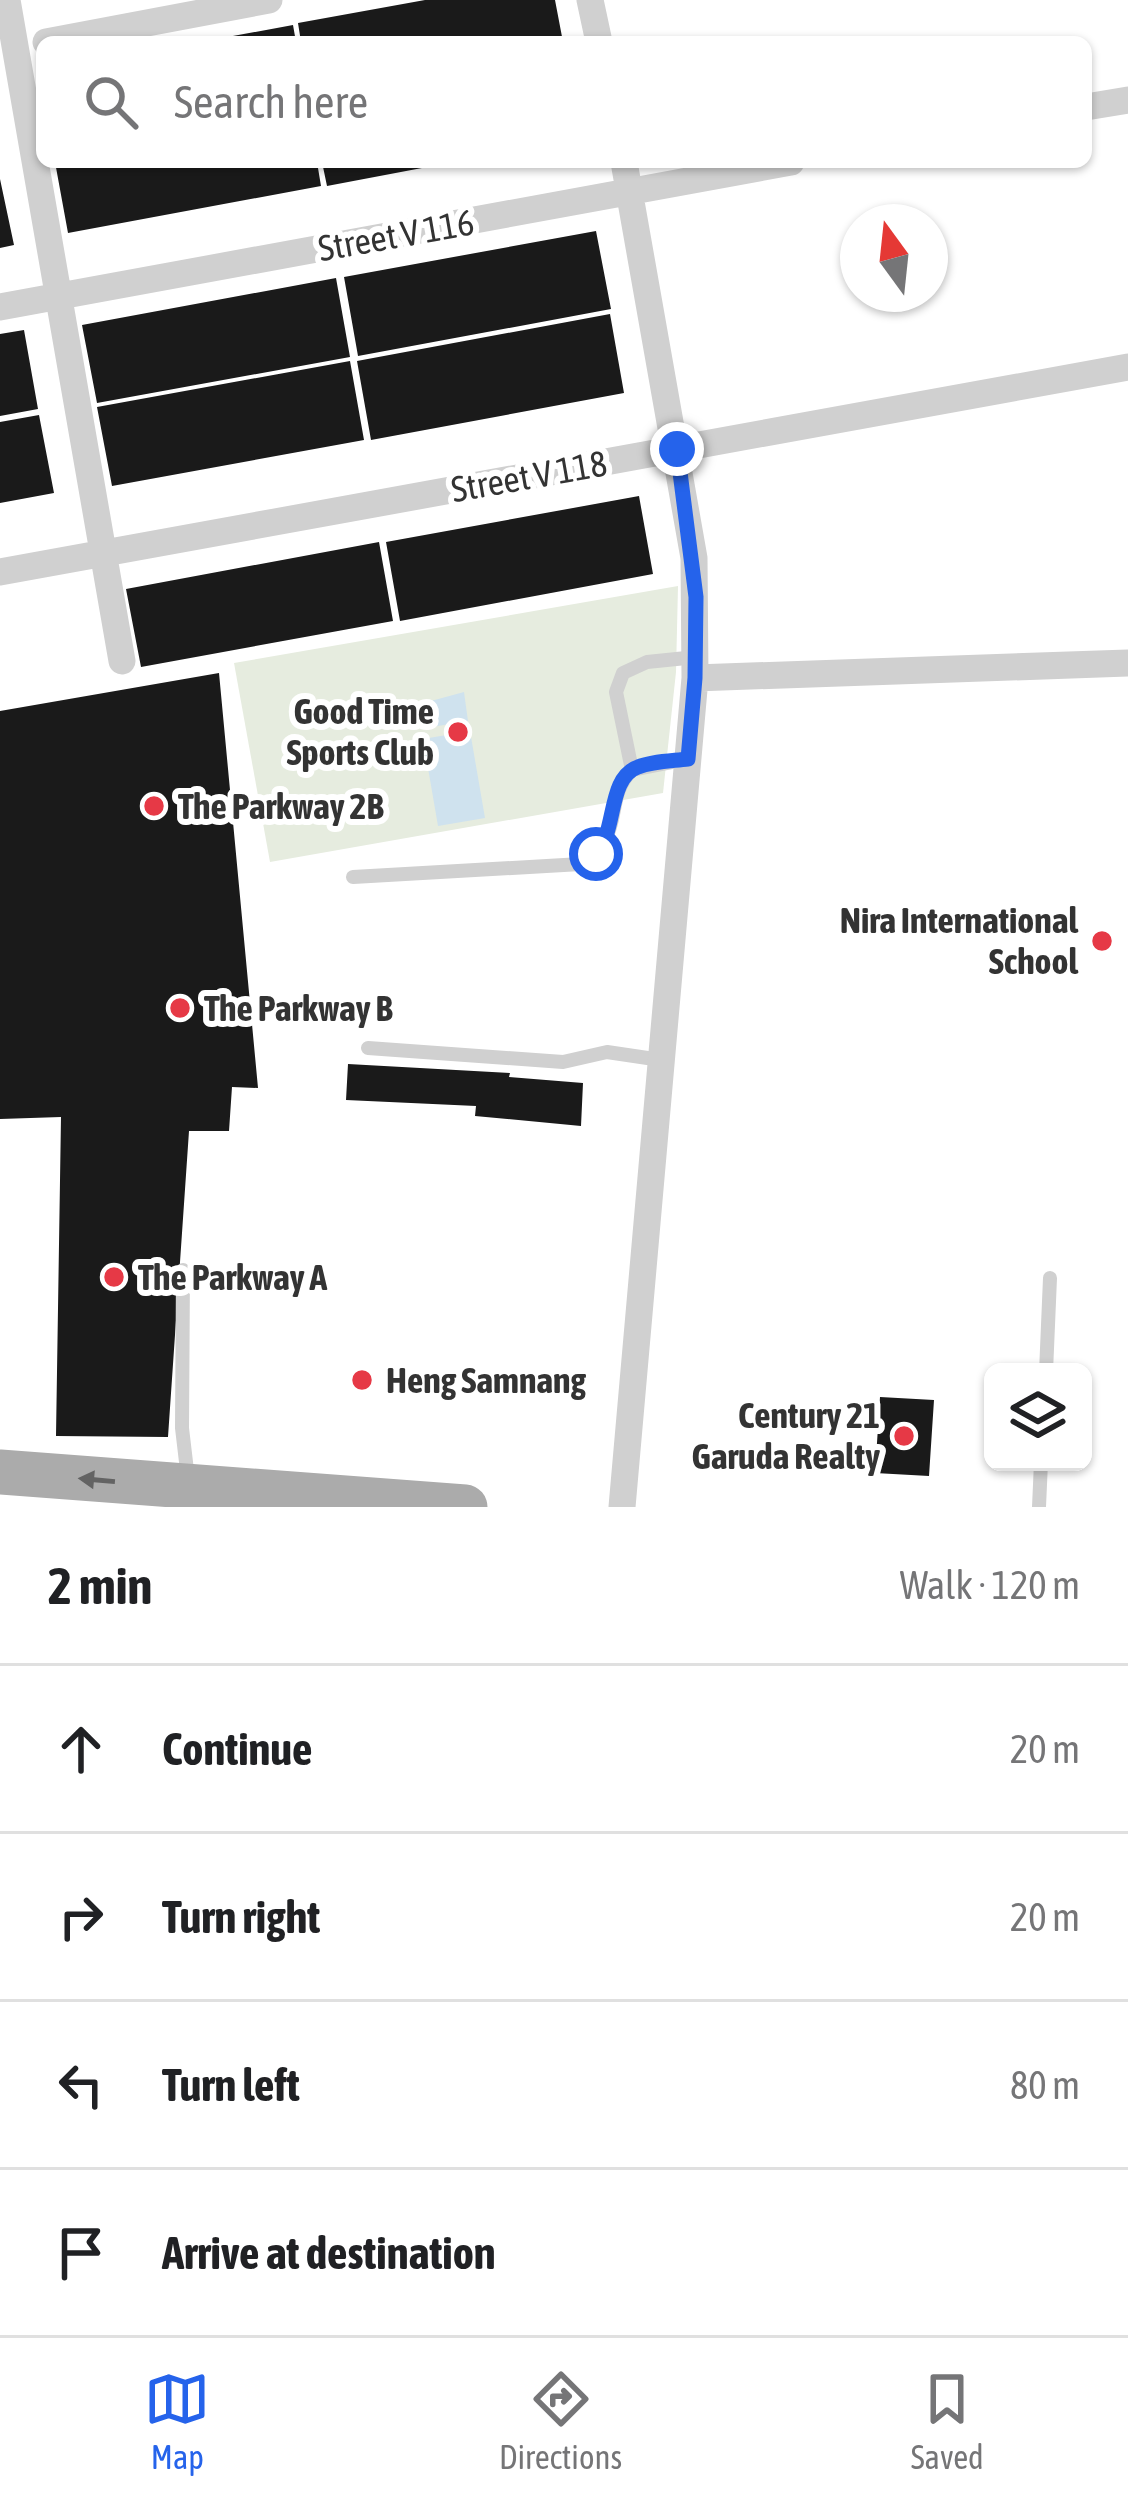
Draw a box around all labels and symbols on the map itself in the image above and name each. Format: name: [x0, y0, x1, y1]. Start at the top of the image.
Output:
street label: Street V 116: [315, 201, 477, 269]
north arrow: [840, 204, 948, 312]
route end: [650, 422, 704, 476]
street label: Street V 118: [448, 442, 610, 510]
place label: Good Time Sports Club: [286, 690, 434, 773]
marker: Good Time Sports Club: [445, 719, 471, 745]
place label: The Parkway 2B: [178, 785, 384, 827]
marker: The Parkway 2B: [141, 793, 167, 819]
route start: [569, 827, 623, 881]
place label: Nira International School: [840, 899, 1078, 982]
marker: Nira International School: [1089, 928, 1115, 954]
place label: The Parkway B: [204, 987, 394, 1029]
marker: The Parkway B: [167, 995, 193, 1021]
place label: The Parkway A: [138, 1256, 328, 1298]
marker: The Parkway A: [101, 1264, 127, 1290]
place label: Heng Samnang: [386, 1359, 587, 1401]
marker: Heng Samnang: [349, 1367, 375, 1393]
place label: Century 21 Garuda Realty: [692, 1394, 880, 1477]
marker: Century 21 Garuda Realty: [891, 1423, 917, 1449]
one-way arrow: [78, 1470, 115, 1489]

